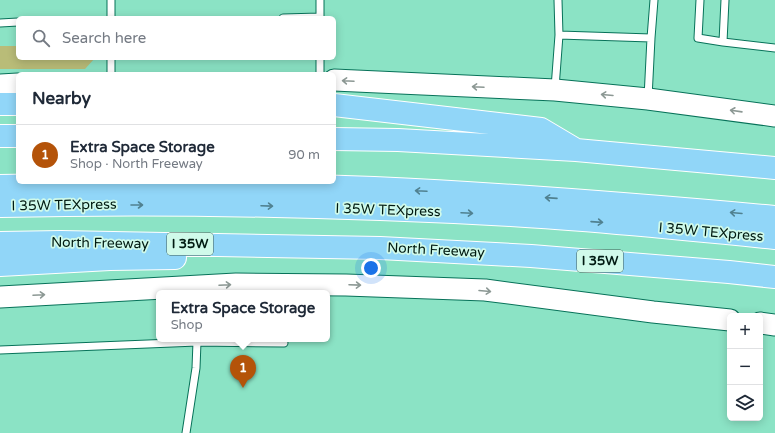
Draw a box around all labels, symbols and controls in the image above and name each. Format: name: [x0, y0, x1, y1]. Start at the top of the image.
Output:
search box: [16, 16, 336, 60]
icon: search: [30, 27, 52, 49]
text: Search here: [62, 29, 146, 47]
one-way arrow: [342, 77, 355, 85]
one-way arrow: [472, 83, 485, 91]
text: Nearby: [32, 88, 91, 109]
one-way arrow: [601, 91, 614, 99]
one-way arrow: [730, 107, 743, 115]
text: Extra Space Storage: [70, 138, 215, 156]
text: 1: [41, 147, 49, 163]
text: 90 m: [288, 147, 320, 163]
text: Shop · North Freeway: [70, 156, 203, 172]
one-way arrow: [415, 187, 428, 194]
one-way arrow: [545, 195, 558, 202]
street label: I 35W TEXpress: [11, 196, 117, 214]
street label: I 35W TEXpress: [335, 200, 441, 220]
one-way arrow: [130, 201, 143, 209]
one-way arrow: [260, 202, 273, 210]
one-way arrow: [460, 210, 473, 217]
one-way arrow: [730, 210, 743, 217]
one-way arrow: [590, 218, 603, 225]
street label: I 35W TEXpress: [658, 219, 764, 245]
road number: I 35W: [167, 233, 213, 255]
street label: North Freeway: [51, 234, 150, 252]
street label: North Freeway: [387, 239, 486, 261]
road number: I 35W: [577, 250, 623, 272]
your location: [361, 258, 381, 278]
one-way arrow: [218, 281, 231, 289]
one-way arrow: [348, 281, 361, 289]
one-way arrow: [478, 287, 491, 294]
popup: [156, 290, 330, 342]
one-way arrow: [32, 291, 45, 299]
text: Extra Space Storage: [171, 299, 315, 317]
map controls: [727, 313, 763, 421]
button: +: [727, 313, 763, 349]
text: Shop: [171, 317, 203, 333]
button: −: [727, 349, 763, 385]
pin: 1: [230, 355, 256, 388]
button: layers: [727, 385, 763, 421]

